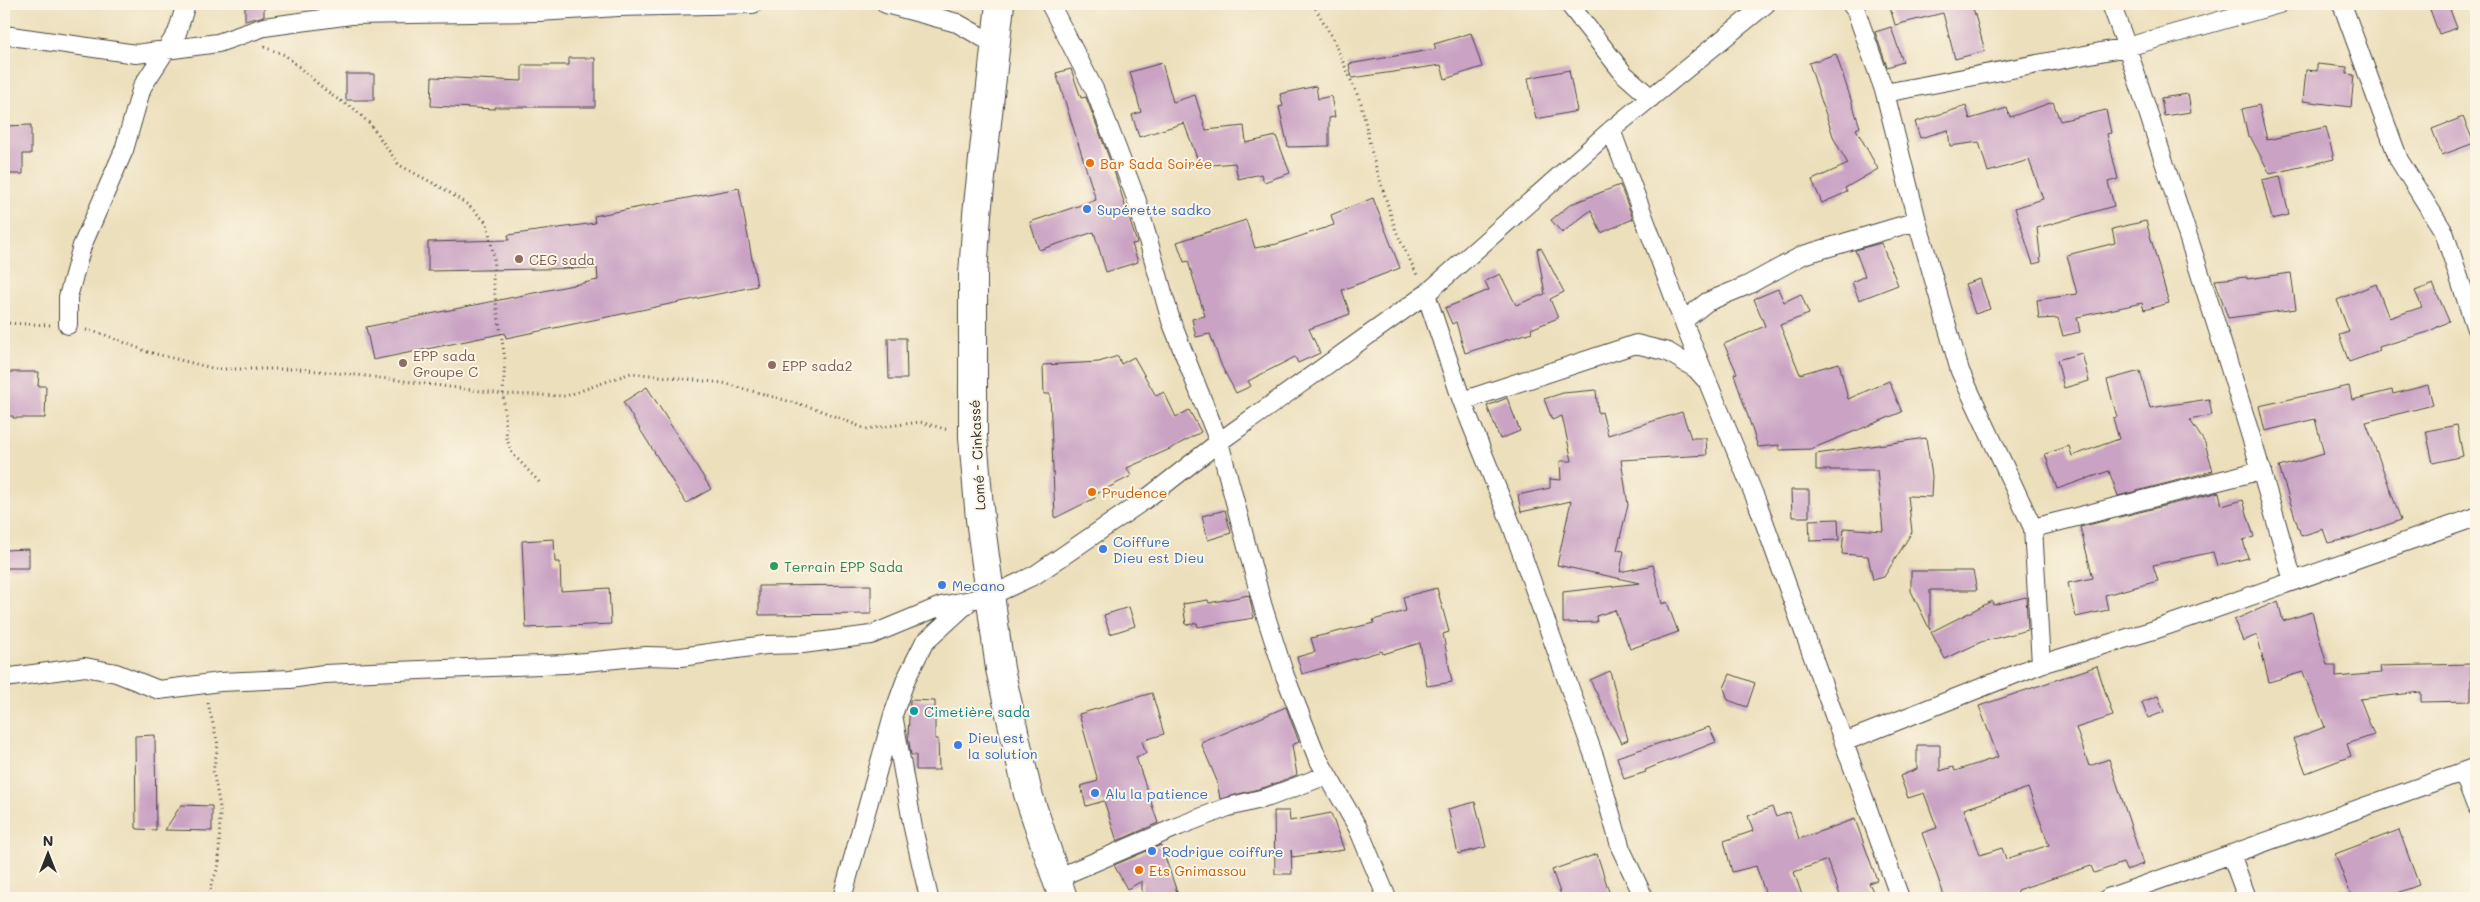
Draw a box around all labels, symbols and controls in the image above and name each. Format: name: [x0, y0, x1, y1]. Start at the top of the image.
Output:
place label: Bar Sada Soirée: [1100, 154, 1212, 173]
marker: Bar Sada Soirée: [1084, 157, 1096, 169]
place label: Supérette sadko: [1097, 200, 1211, 219]
marker: Supérette sadko: [1081, 203, 1093, 215]
place label: CEG sada: [529, 250, 595, 269]
marker: CEG sada: [513, 253, 525, 265]
place label: EPP sada Groupe C: [413, 346, 478, 381]
place label: EPP sada2: [782, 356, 853, 375]
marker: EPP sada Groupe C: [397, 357, 409, 369]
marker: EPP sada2: [766, 359, 778, 371]
street label: Lomé - Cinkassé: [965, 399, 989, 511]
place label: Prudence: [1102, 483, 1167, 502]
marker: Prudence: [1086, 486, 1098, 498]
place label: Coiffure Dieu est Dieu: [1113, 532, 1204, 567]
marker: Coiffure Dieu est Dieu: [1097, 543, 1109, 555]
place label: Terrain EPP Sada: [784, 557, 904, 576]
marker: Terrain EPP Sada: [768, 560, 780, 572]
place label: Mecano: [952, 576, 1005, 595]
marker: Mecano: [936, 579, 948, 591]
place label: Cimetière sada: [924, 702, 1031, 721]
marker: Cimetière sada: [908, 705, 920, 717]
place label: Dieu est la solution: [968, 728, 1038, 763]
marker: Dieu est la solution: [952, 739, 964, 751]
place label: Alu la patience: [1105, 784, 1208, 803]
marker: Alu la patience: [1089, 787, 1101, 799]
north arrow: [22, 830, 72, 880]
text: N: [43, 831, 53, 850]
place label: Rodrigue coiffure: [1162, 842, 1283, 861]
marker: Rodrigue coiffure: [1146, 845, 1158, 857]
place label: Ets Gnimassou: [1149, 861, 1246, 880]
marker: Ets Gnimassou: [1133, 864, 1145, 876]

